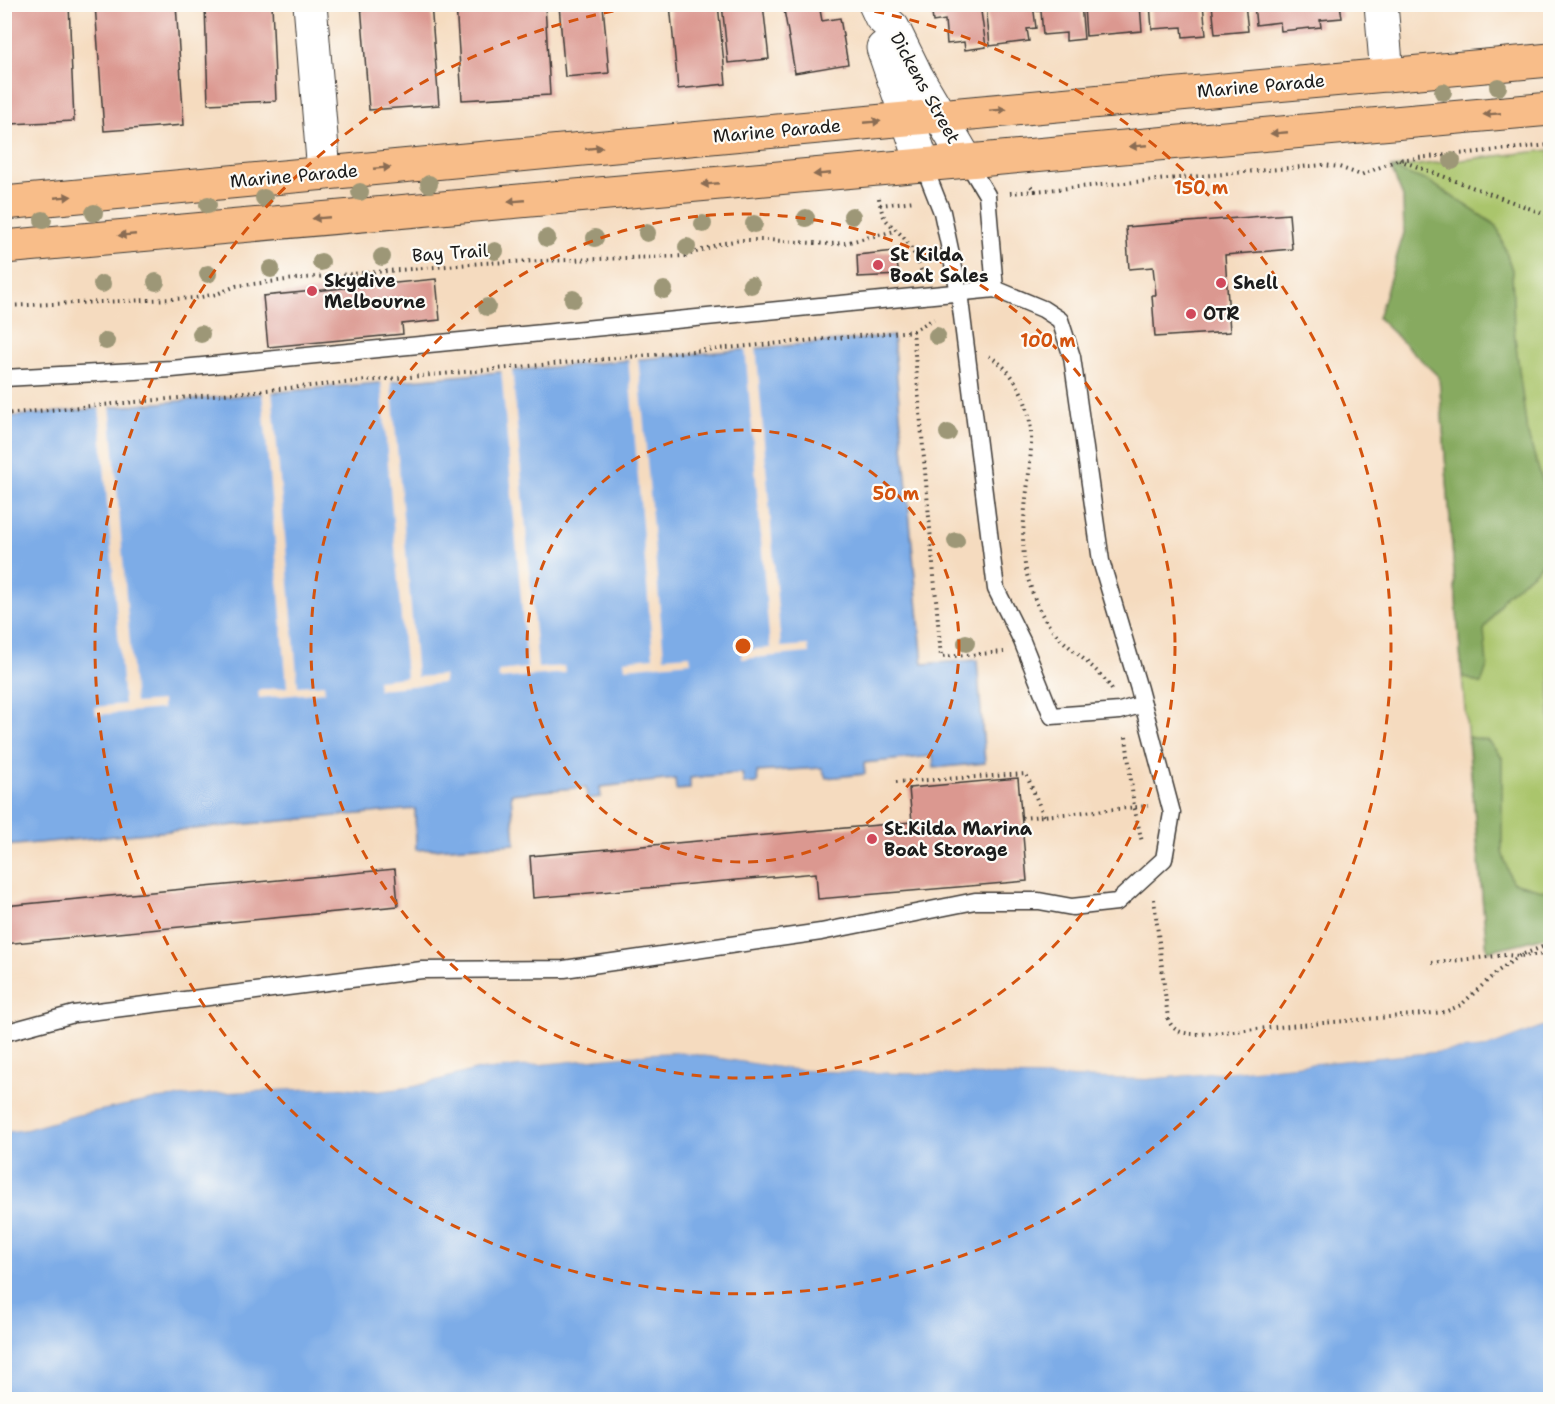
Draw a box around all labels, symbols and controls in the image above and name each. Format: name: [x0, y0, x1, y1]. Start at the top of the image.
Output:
street label: Dickens Street: [884, 28, 966, 148]
street label: Marine Parade: [1196, 68, 1326, 104]
one-way arrow: [988, 105, 1007, 115]
one-way arrow: [1483, 109, 1502, 119]
street label: Marine Parade: [712, 113, 842, 149]
one-way arrow: [863, 117, 882, 127]
one-way arrow: [1269, 128, 1288, 138]
one-way arrow: [1129, 141, 1148, 151]
one-way arrow: [584, 143, 603, 153]
street label: Marine Parade: [229, 158, 359, 194]
one-way arrow: [373, 163, 392, 172]
one-way arrow: [813, 169, 832, 179]
text: 150 m: [1174, 176, 1229, 200]
one-way arrow: [700, 179, 719, 189]
one-way arrow: [53, 192, 72, 202]
one-way arrow: [506, 196, 525, 206]
one-way arrow: [312, 213, 331, 223]
one-way arrow: [117, 231, 136, 240]
street label: Bay Trail: [411, 238, 489, 268]
place label: St Kilda Boat Sales: [890, 243, 989, 288]
marker: St Kilda Boat Sales: [871, 258, 885, 272]
place label: Skydive Melbourne: [324, 269, 426, 314]
place label: Shell: [1233, 271, 1278, 295]
marker: Shell: [1214, 276, 1228, 290]
marker: Skydive Melbourne: [305, 284, 319, 298]
place label: OTR: [1203, 302, 1240, 326]
marker: OTR: [1184, 307, 1198, 321]
text: 100 m: [1020, 329, 1076, 353]
text: 50 m: [873, 482, 920, 506]
centre of rings: [733, 636, 753, 656]
place label: St.Kilda Marina Boat Storage: [884, 817, 1033, 862]
marker: St.Kilda Marina Boat Storage: [865, 832, 879, 846]

